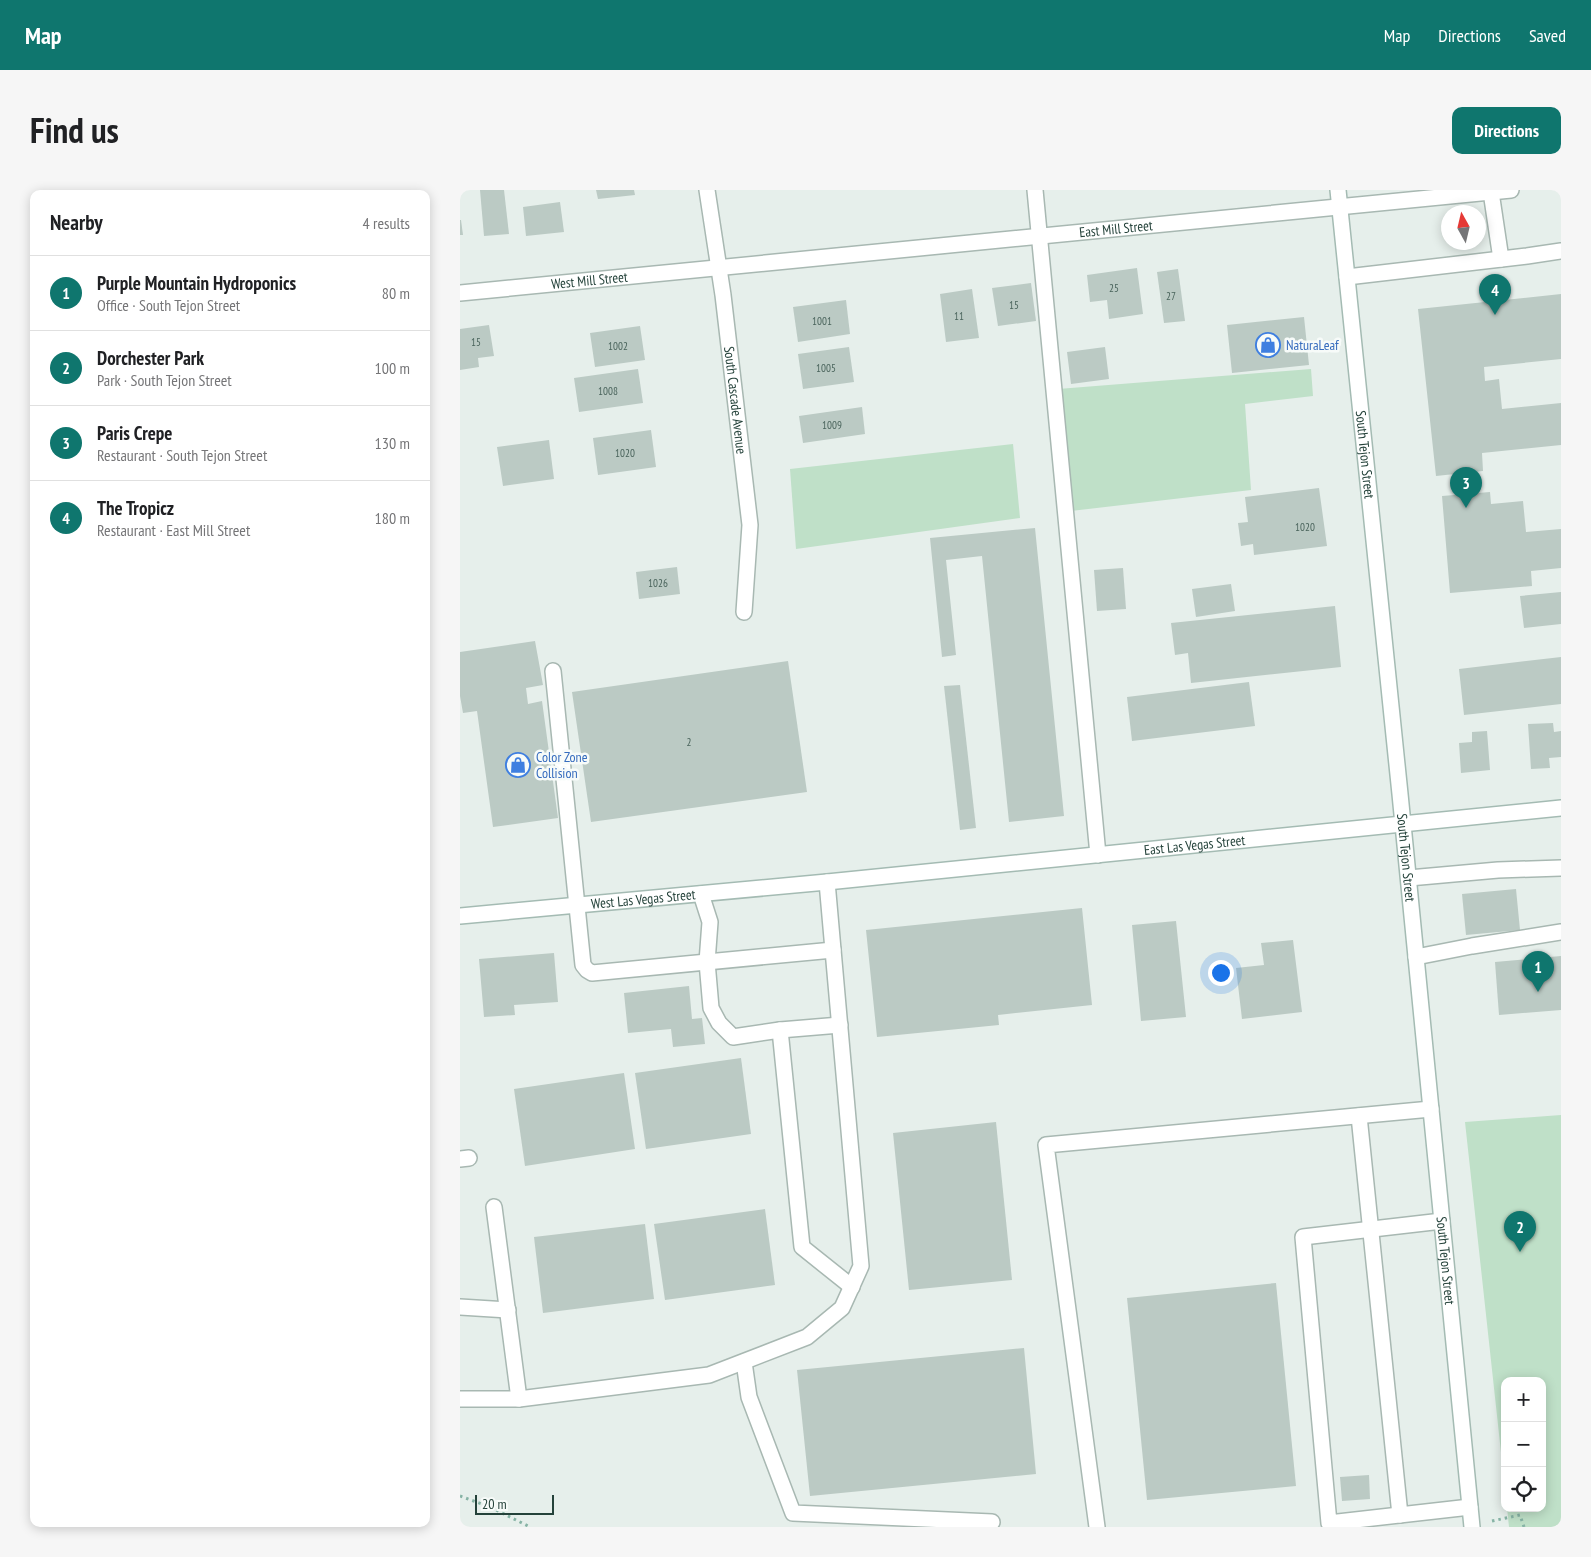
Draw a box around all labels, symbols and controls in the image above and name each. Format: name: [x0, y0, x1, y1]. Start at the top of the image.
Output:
text: Map: [25, 20, 62, 51]
text: Map: [1384, 24, 1410, 47]
text: Directions: [1438, 24, 1501, 47]
text: Saved: [1529, 24, 1566, 47]
text: Find us: [30, 107, 119, 153]
button: Directions: [1452, 107, 1561, 154]
north arrow: [1441, 205, 1486, 250]
text: Nearby: [50, 209, 103, 236]
text: 4 results: [363, 213, 410, 233]
street label: East Mill Street: [1078, 216, 1154, 241]
street label: West Mill Street: [550, 268, 629, 293]
text: Purple Mountain Hydroponics: [97, 271, 296, 295]
pin: 4: [1479, 274, 1511, 315]
house number: 25: [1109, 281, 1119, 295]
text: 1: [62, 283, 70, 303]
text: 80 m: [382, 283, 410, 303]
house number: 27: [1166, 289, 1176, 303]
text: Office · South Tejon Street: [97, 295, 240, 315]
house number: 15: [1009, 298, 1019, 312]
house number: 11: [954, 309, 964, 323]
house number: 1001: [812, 314, 832, 328]
shop icon: NaturaLeaf: [1255, 332, 1281, 358]
house number: 15: [471, 335, 481, 349]
place label: NaturaLeaf: [1286, 336, 1339, 354]
house number: 1002: [608, 339, 628, 353]
street label: South Cascade Avenue: [720, 345, 751, 455]
text: Dorchester Park: [97, 346, 204, 370]
text: 2: [62, 358, 70, 378]
text: 100 m: [375, 358, 410, 378]
house number: 1005: [816, 361, 836, 375]
text: Park · South Tejon Street: [97, 370, 232, 390]
house number: 1008: [598, 384, 618, 398]
street label: South Tejon Street: [1352, 410, 1379, 500]
house number: 1009: [822, 418, 842, 432]
text: Paris Crepe: [97, 421, 173, 445]
text: 3: [62, 433, 70, 453]
text: 130 m: [375, 433, 410, 453]
text: Restaurant · South Tejon Street: [97, 445, 267, 465]
house number: 1020: [615, 446, 635, 460]
pin: 3: [1450, 467, 1482, 508]
text: The Tropicz: [97, 496, 174, 520]
text: 4: [62, 508, 70, 528]
text: 180 m: [375, 508, 410, 528]
text: Restaurant · East Mill Street: [97, 520, 250, 540]
house number: 1020: [1295, 520, 1315, 534]
house number: 1026: [648, 576, 668, 590]
house number: 2: [687, 735, 692, 749]
place label: Color Zone Collision: [536, 748, 588, 782]
shop icon: Color Zone Collision: [505, 752, 531, 778]
street label: South Tejon Street: [1393, 813, 1420, 903]
street label: East Las Vegas Street: [1143, 831, 1246, 859]
street label: West Las Vegas Street: [590, 885, 696, 913]
pin: 1: [1522, 951, 1554, 992]
your location: [1208, 960, 1234, 986]
pin: 2: [1504, 1211, 1536, 1252]
street label: South Tejon Street: [1433, 1216, 1459, 1306]
map controls: [1501, 1377, 1546, 1512]
button: +: [1501, 1377, 1546, 1422]
button: −: [1501, 1422, 1546, 1467]
button: locate: [1501, 1467, 1546, 1512]
scale bar: [475, 1492, 554, 1515]
text: 20 m: [482, 1495, 507, 1513]

